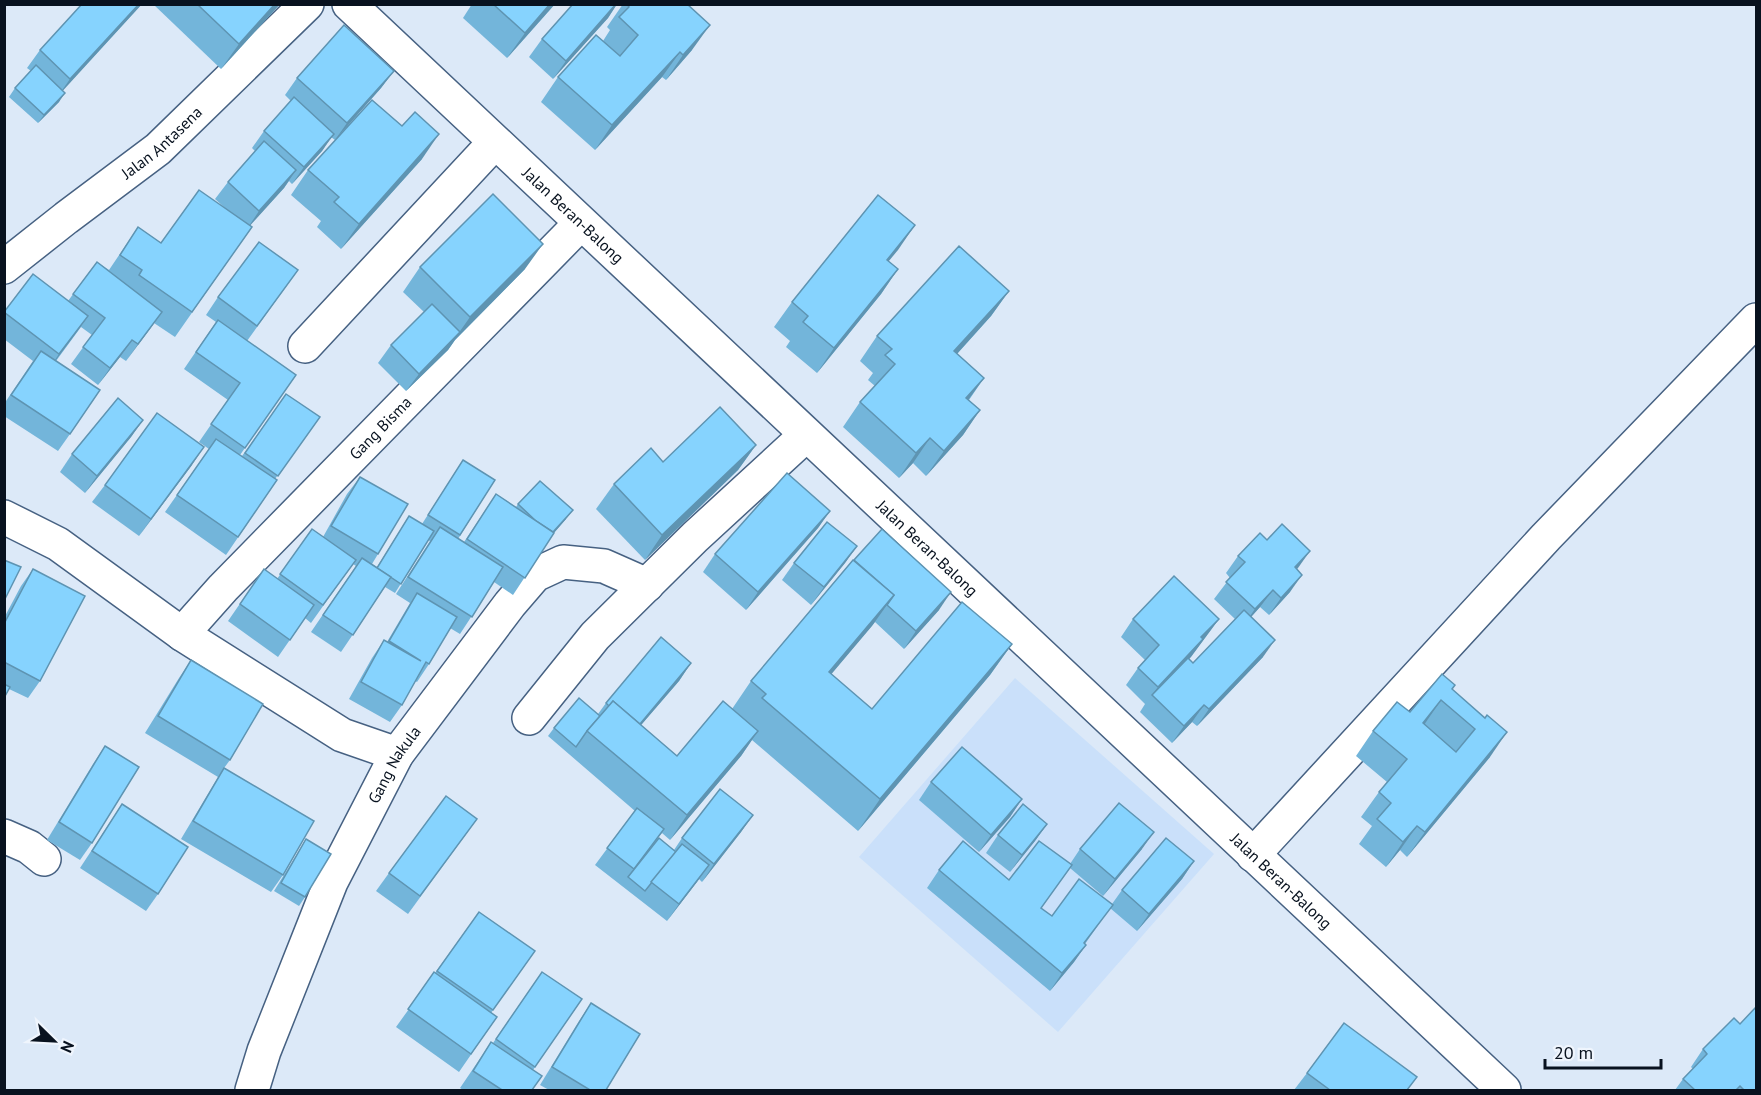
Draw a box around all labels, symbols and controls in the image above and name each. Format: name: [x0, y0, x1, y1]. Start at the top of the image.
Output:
street label: Jalan Antasena: [116, 102, 206, 184]
street label: Jalan Beran-Balong: [518, 162, 628, 267]
street label: Gang Bisma: [345, 392, 416, 464]
street label: Jalan Beran-Balong: [872, 495, 982, 600]
street label: Gang Nakula: [363, 722, 425, 807]
street label: Jalan Beran-Balong: [1226, 828, 1336, 933]
north arrow: [24, 1011, 84, 1071]
scale bar: [1545, 1032, 1660, 1070]
text: N: [56, 1038, 79, 1056]
text: 20 m: [1554, 1041, 1593, 1064]

